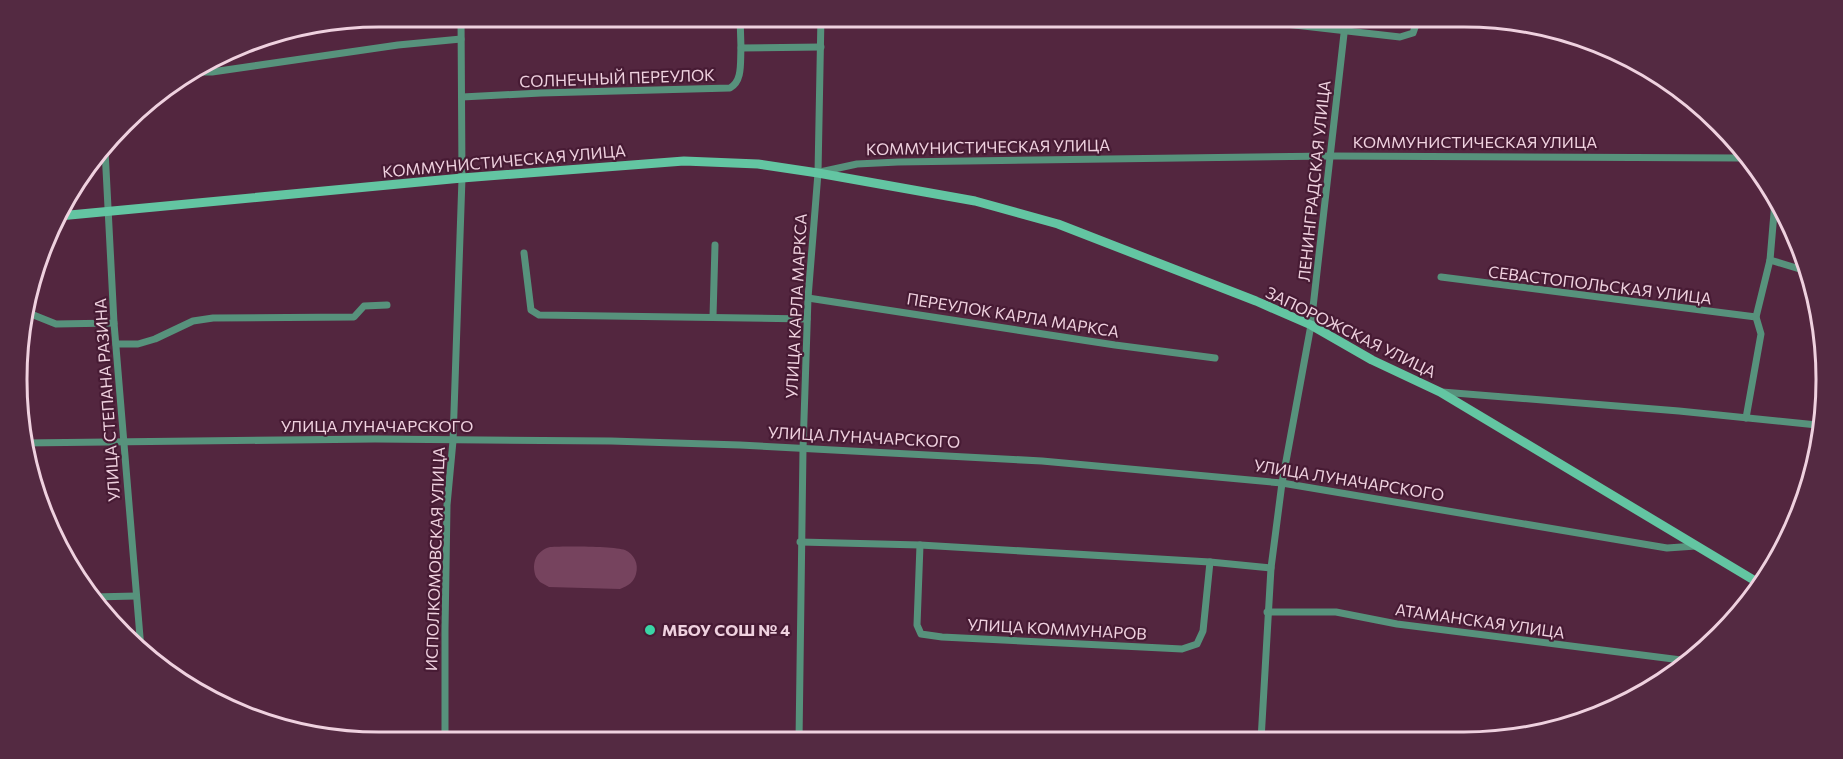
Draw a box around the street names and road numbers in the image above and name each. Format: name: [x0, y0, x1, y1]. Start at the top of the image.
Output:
street label: СОЛНЕЧНЫЙ ПЕРЕУЛОК: [519, 65, 715, 90]
street label: ЛЕНИНГРАДСКАЯ УЛИЦА: [1293, 79, 1334, 283]
street label: КОММУНИСТИЧЕСКАЯ УЛИЦА: [1353, 132, 1597, 151]
street label: КОММУНИСТИЧЕСКАЯ УЛИЦА: [866, 135, 1110, 158]
street label: КОММУНИСТИЧЕСКАЯ УЛИЦА: [381, 140, 626, 181]
street label: УЛИЦА КАРЛА МАРКСА: [781, 213, 810, 399]
street label: СЕВАСТОПОЛЬСКАЯ УЛИЦА: [1487, 261, 1713, 308]
street label: ЗАПОРОЖСКАЯ УЛИЦА: [1263, 282, 1439, 381]
street label: ПЕРЕУЛОК КАРЛА МАРКСА: [905, 288, 1121, 341]
street label: УЛИЦА СТЕПАНА РАЗИНА: [90, 298, 123, 502]
street label: УЛИЦА ЛУНАЧАРСКОГО: [281, 416, 473, 435]
street label: УЛИЦА ЛУНАЧАРСКОГО: [767, 422, 961, 451]
street label: ИСПОЛКОМОВСКАЯ УЛИЦА: [421, 447, 448, 671]
street label: УЛИЦА ЛУНАЧАРСКОГО: [1253, 455, 1446, 504]
street label: АТАМАНСКАЯ УЛИЦА: [1394, 599, 1566, 642]
street label: УЛИЦА КОММУНАРОВ: [967, 614, 1147, 643]

